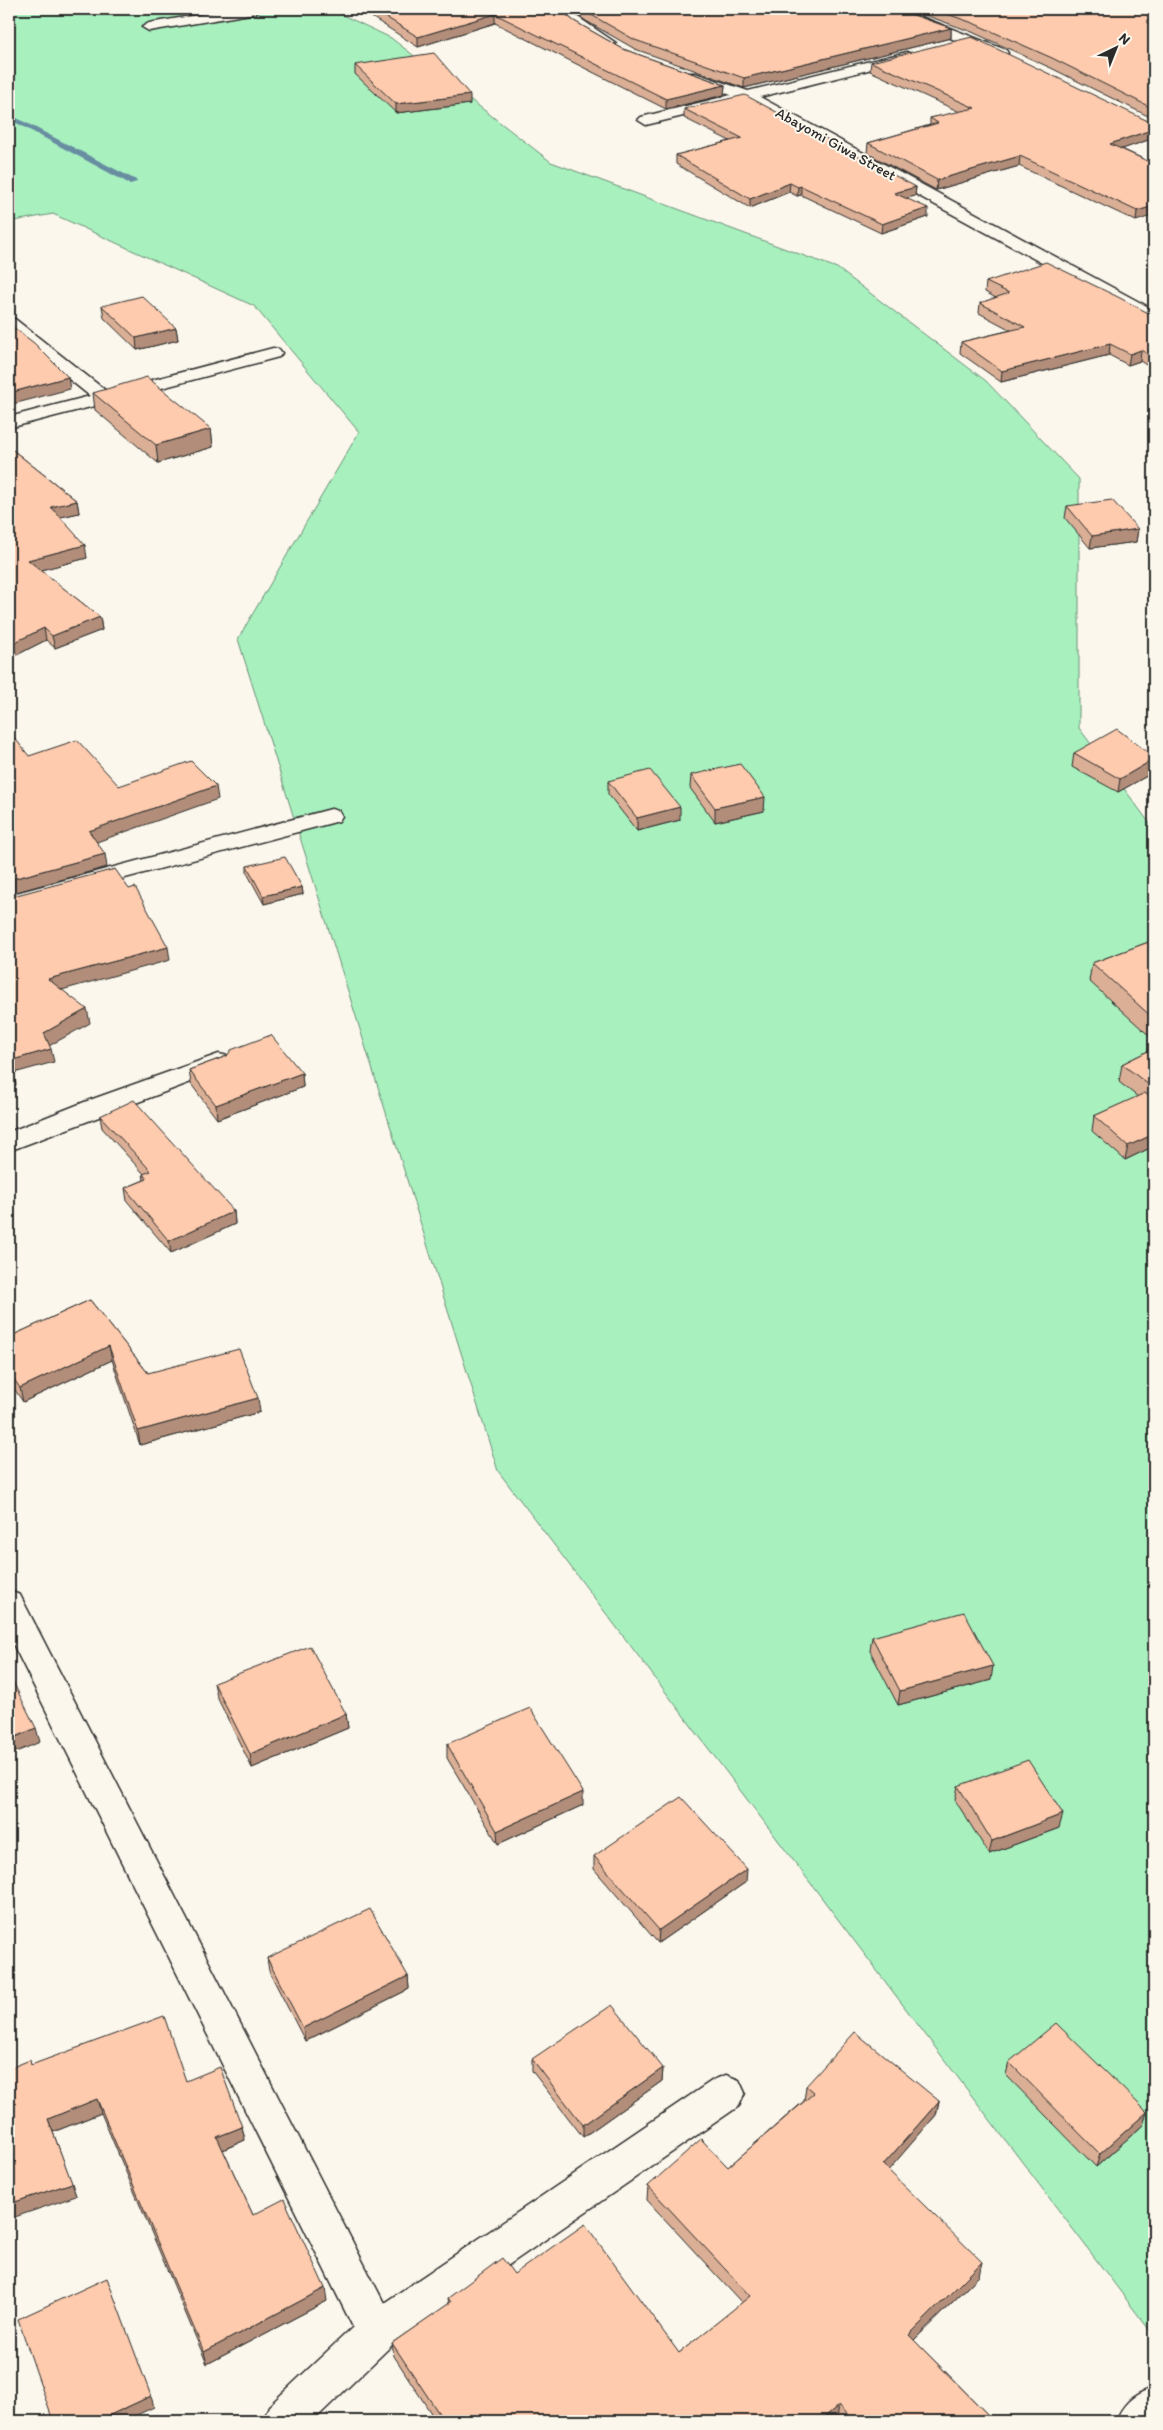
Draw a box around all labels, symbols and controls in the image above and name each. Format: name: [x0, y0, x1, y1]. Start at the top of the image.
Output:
north arrow: [1090, 22, 1140, 72]
text: N: [1115, 29, 1134, 48]
street label: Abayomi Giwa Street: [773, 103, 900, 185]

